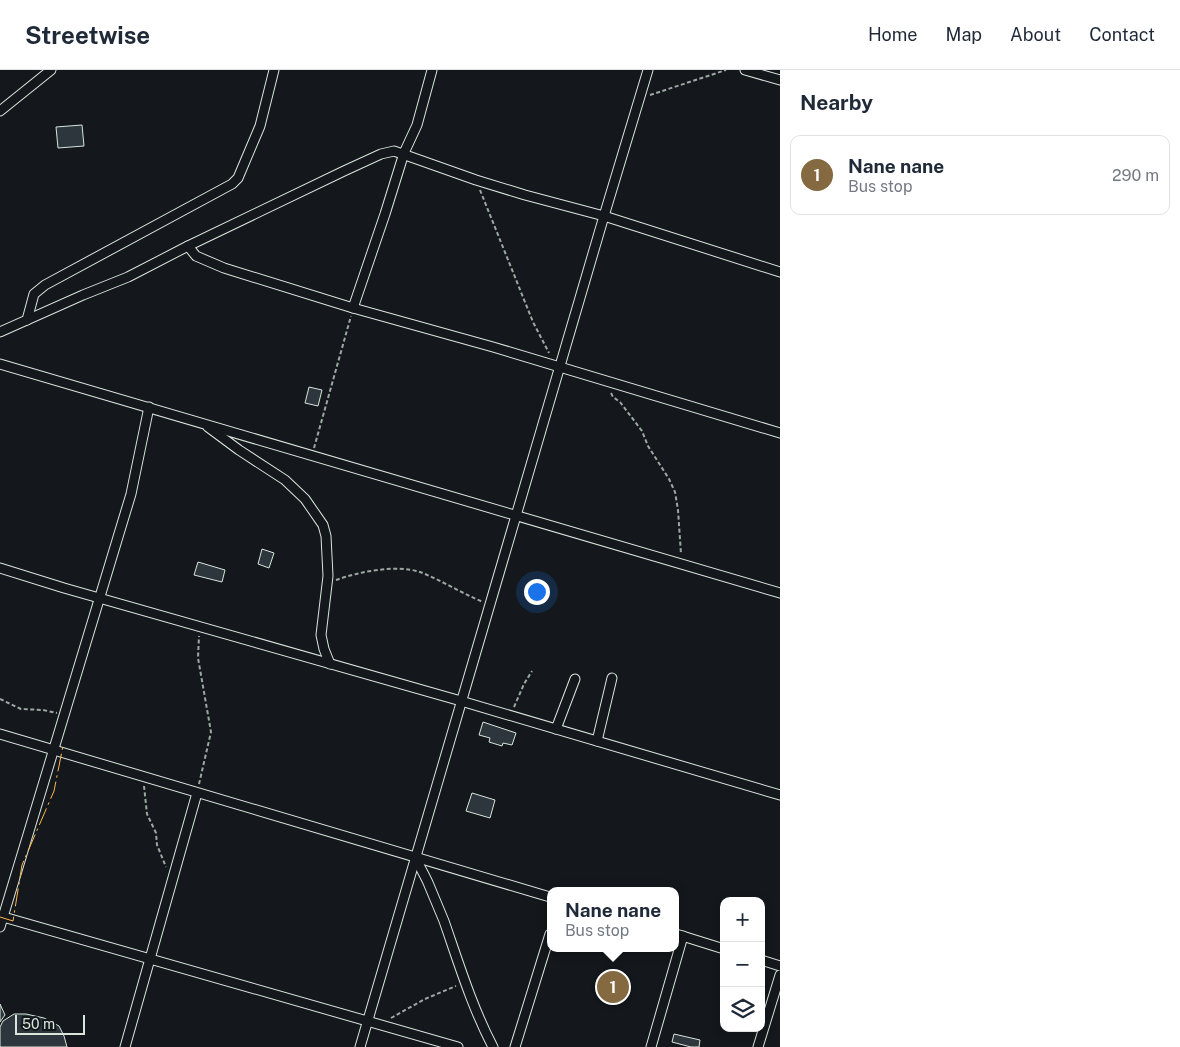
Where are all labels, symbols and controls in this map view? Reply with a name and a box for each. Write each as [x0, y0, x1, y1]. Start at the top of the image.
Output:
text: Streetwise [25, 21, 150, 49]
text: Home [868, 24, 918, 45]
text: Map [946, 24, 982, 45]
text: About [1010, 24, 1061, 45]
text: Contact [1089, 24, 1155, 45]
text: Nearby [800, 90, 873, 115]
text: Nane nane [848, 155, 944, 177]
text: 1 [814, 166, 820, 185]
text: 290 m [1112, 166, 1159, 185]
text: Bus stop [848, 177, 912, 196]
your location [524, 579, 550, 605]
popup [547, 887, 679, 952]
map controls [720, 897, 765, 1032]
button: + [720, 897, 765, 942]
text: Nane nane [565, 899, 661, 921]
text: Bus stop [565, 921, 629, 940]
button: − [720, 942, 765, 987]
pin: 1 [597, 968, 629, 1006]
button: layers [720, 987, 765, 1032]
scale bar [15, 1012, 85, 1035]
text: 50 m [22, 1016, 55, 1032]

